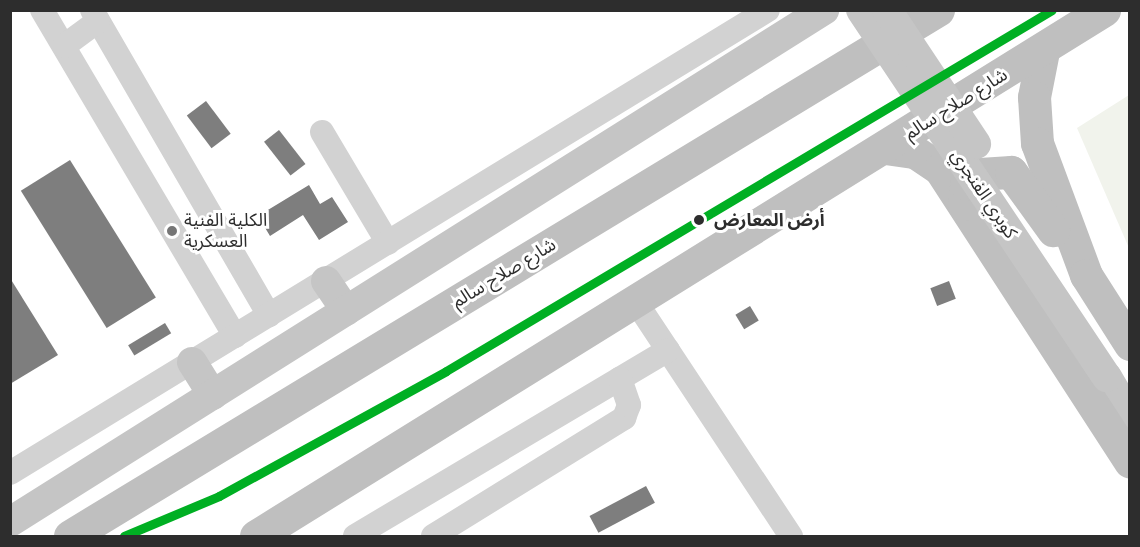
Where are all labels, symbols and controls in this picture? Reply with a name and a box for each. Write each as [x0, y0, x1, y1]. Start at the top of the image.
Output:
street label: شارع صلاح سالم [901, 64, 1011, 144]
street label: كوبري الفنجري [946, 145, 1022, 243]
place label: أرض المعارض [714, 209, 825, 231]
place label: الكلية الفنية العسكرية [184, 210, 267, 252]
marker: أرض المعارض [689, 210, 709, 230]
marker: الكلية الفنية العسكرية [165, 224, 179, 238]
street label: شارع صلاح سالم [448, 234, 560, 312]

